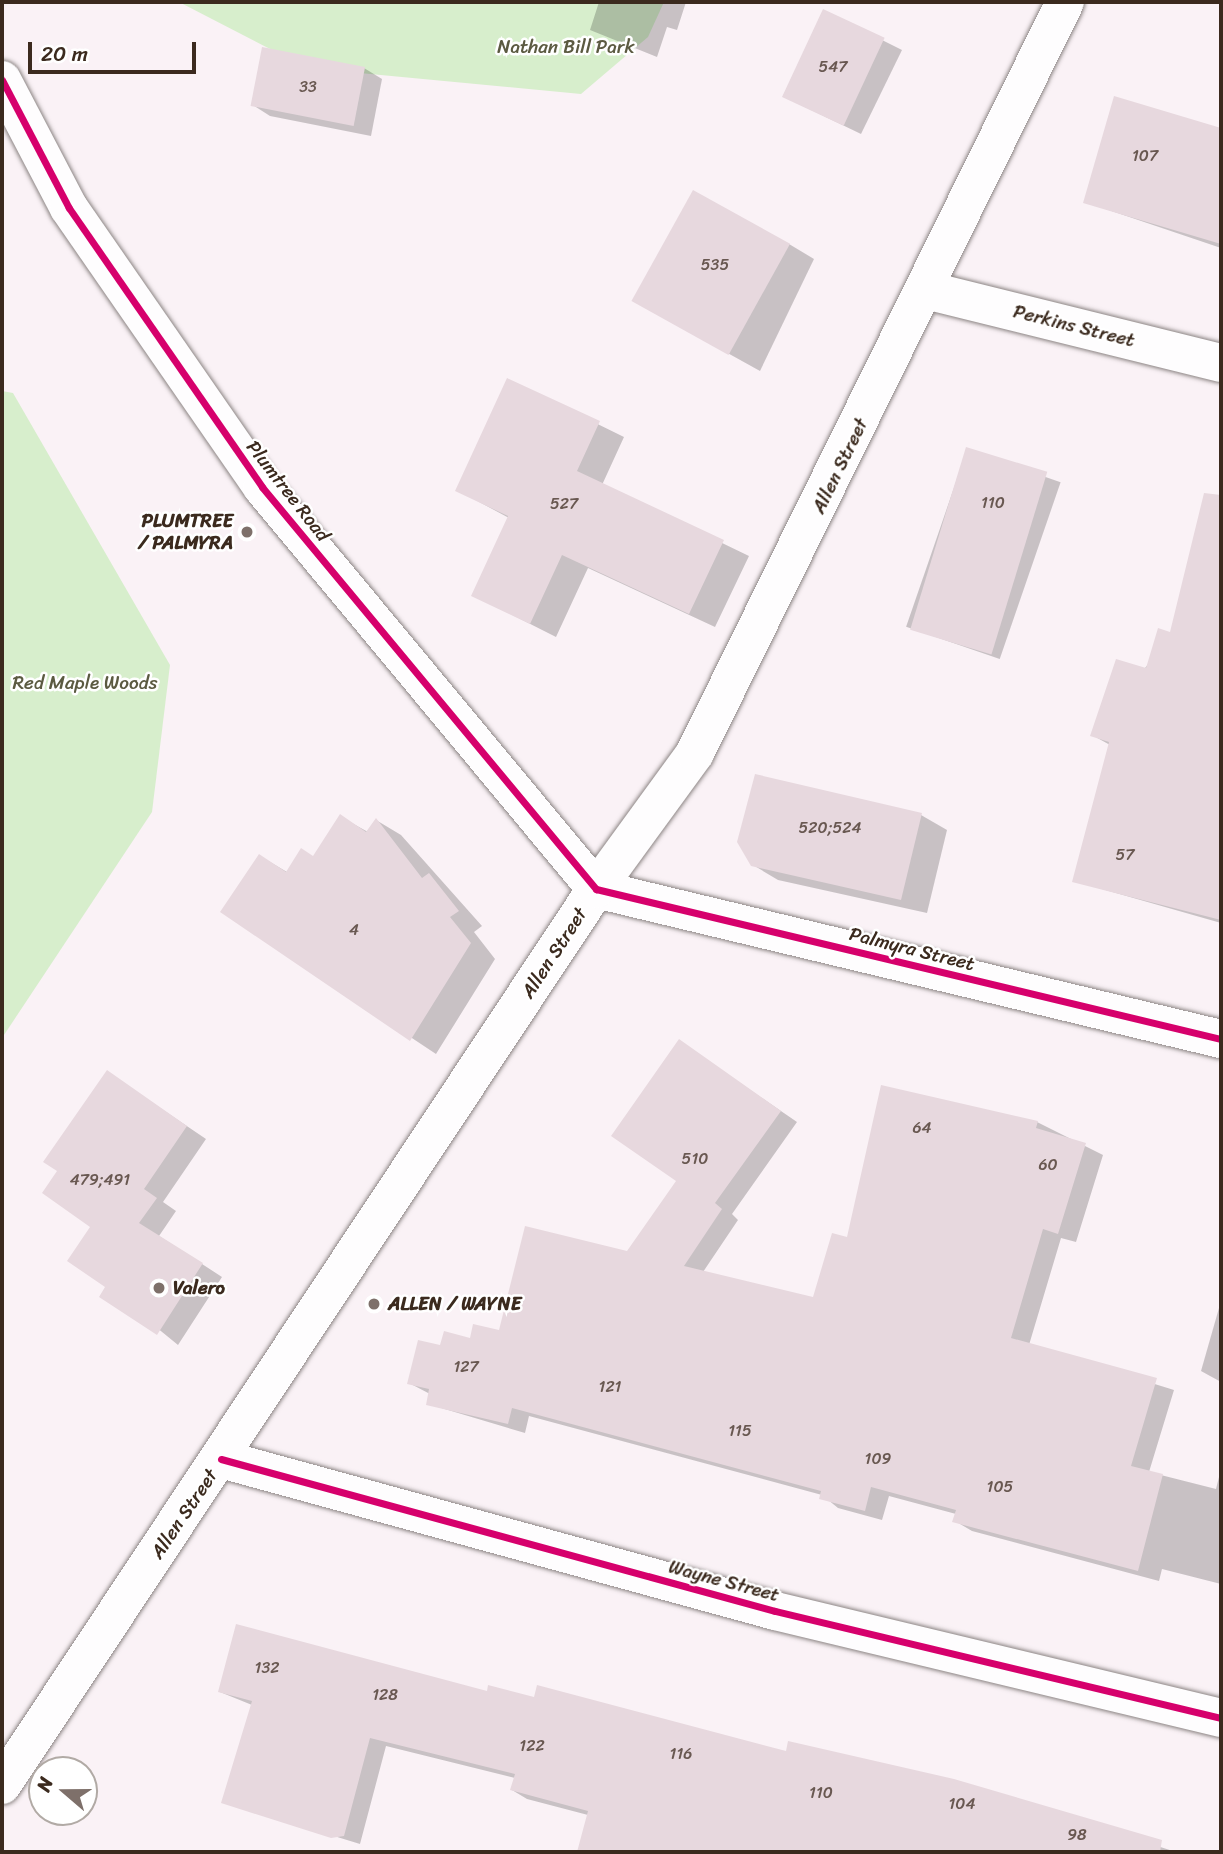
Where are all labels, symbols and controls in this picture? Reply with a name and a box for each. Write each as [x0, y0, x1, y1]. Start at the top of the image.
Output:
scale bar [32, 28, 200, 72]
text: 20 m [41, 35, 88, 73]
park label: Nathan Bill Park [497, 36, 635, 58]
house number: 547 [819, 57, 847, 77]
house number: 33 [299, 77, 317, 97]
house number: 107 [1132, 146, 1158, 166]
house number: 535 [701, 255, 729, 275]
street label: Perkins Street [1011, 300, 1137, 352]
street label: Allen Street [807, 414, 873, 518]
street label: Plumtree Road [242, 436, 334, 546]
house number: 110 [981, 493, 1005, 513]
house number: 527 [550, 494, 578, 514]
place label: PLUMTREE / PALMYRA [138, 510, 233, 554]
marker: PLUMTREE / PALMYRA [239, 524, 255, 540]
park label: Red Maple Woods [13, 672, 157, 694]
house number: 520;524 [799, 818, 861, 838]
house number: 57 [1116, 845, 1134, 865]
street label: Allen Street [516, 903, 592, 1003]
house number: 4 [349, 920, 359, 940]
street label: Palmyra Street [847, 922, 977, 976]
house number: 64 [912, 1118, 932, 1138]
house number: 510 [682, 1149, 708, 1169]
house number: 60 [1038, 1155, 1058, 1175]
house number: 479;491 [70, 1170, 130, 1190]
place label: Valero [173, 1277, 225, 1299]
marker: Valero [151, 1280, 167, 1296]
place label: ALLEN / WAYNE [388, 1293, 521, 1315]
marker: ALLEN / WAYNE [366, 1296, 382, 1312]
house number: 127 [453, 1357, 479, 1377]
house number: 121 [599, 1377, 621, 1397]
house number: 115 [728, 1421, 752, 1441]
house number: 109 [865, 1449, 891, 1469]
street label: Allen Street [146, 1465, 222, 1563]
house number: 105 [987, 1477, 1013, 1497]
street label: Wayne Street [666, 1555, 782, 1607]
house number: 132 [255, 1658, 279, 1678]
house number: 128 [372, 1685, 398, 1705]
house number: 122 [519, 1736, 545, 1756]
house number: 116 [670, 1744, 692, 1764]
north arrow [28, 1756, 98, 1826]
text: N [27, 1773, 62, 1796]
house number: 110 [809, 1783, 833, 1803]
house number: 104 [949, 1794, 975, 1814]
house number: 98 [1067, 1825, 1087, 1845]

